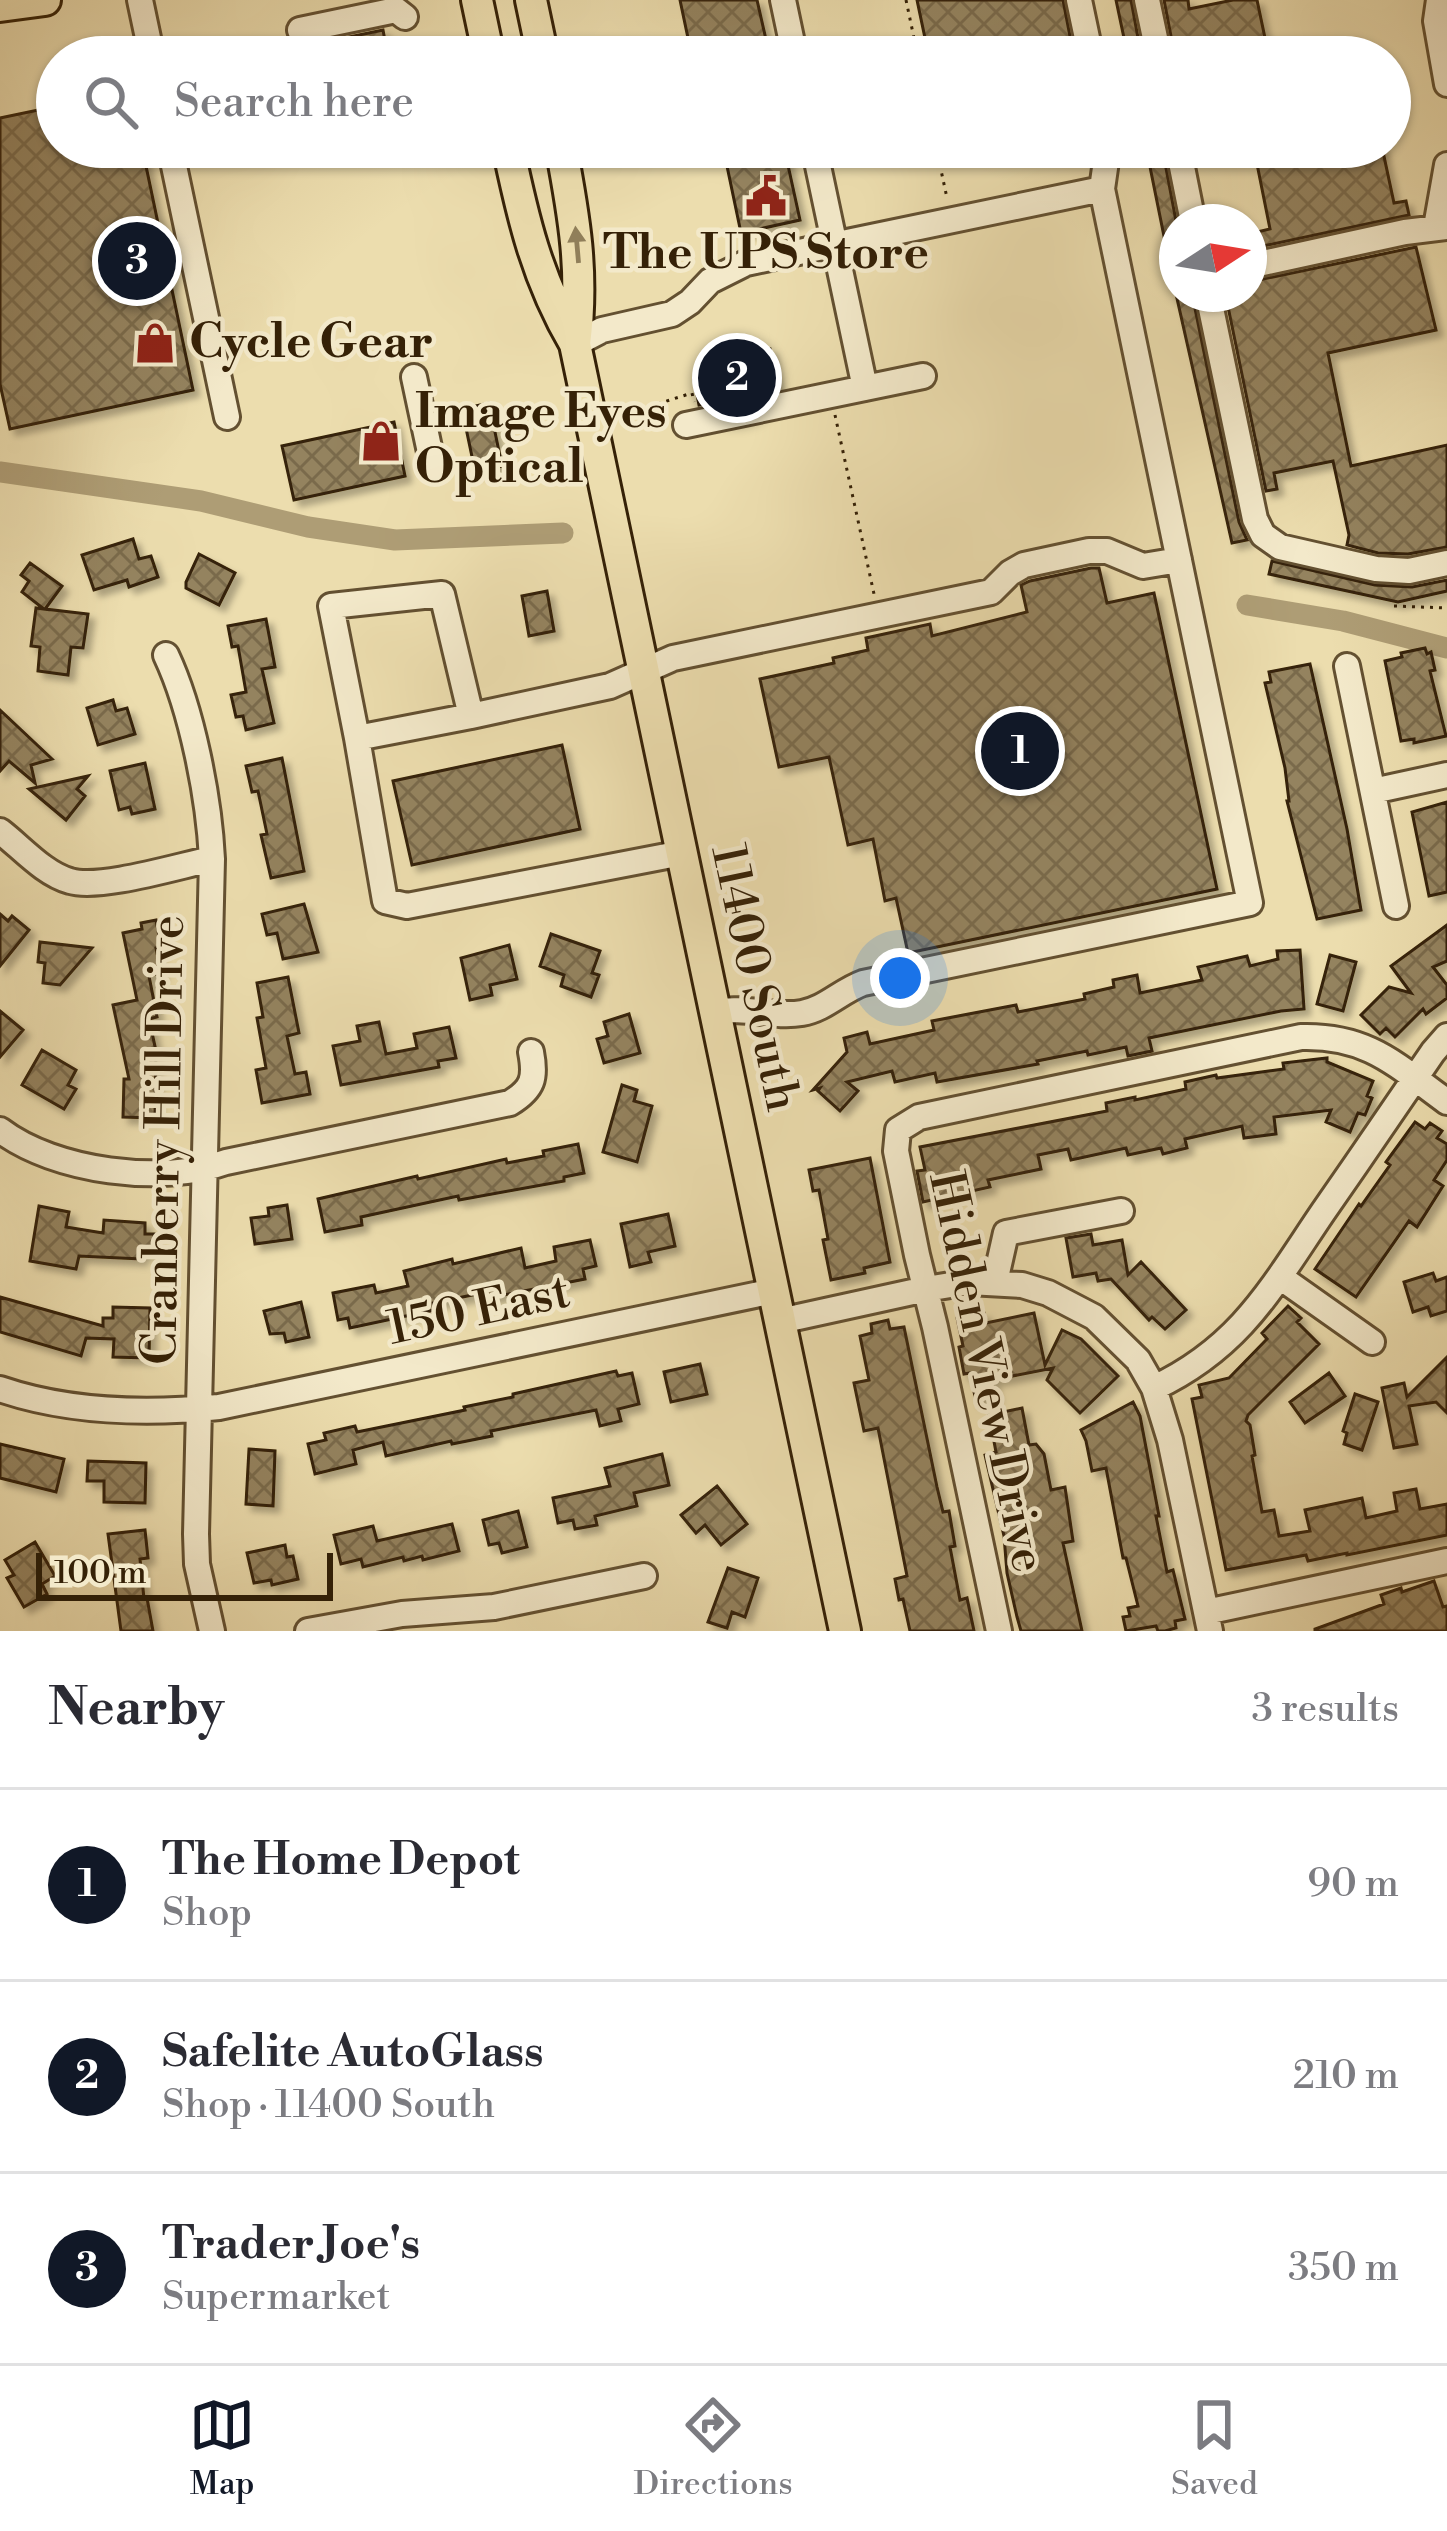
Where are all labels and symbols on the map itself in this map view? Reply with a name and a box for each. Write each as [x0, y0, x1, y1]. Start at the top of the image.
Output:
public building icon: The UPS Store [743, 173, 789, 219]
north arrow [1159, 204, 1267, 312]
pin: 3 [98, 216, 176, 306]
place label: The UPS Store [603, 224, 929, 284]
one-way arrow [567, 226, 586, 263]
place label: Cycle Gear [189, 313, 433, 373]
shop icon: Cycle Gear [132, 320, 178, 366]
pin: 2 [698, 333, 776, 423]
place label: Image Eyes Optical [415, 383, 667, 498]
shop icon: Image Eyes Optical [358, 418, 404, 464]
pin: 1 [981, 706, 1059, 796]
street label: 11400 South [696, 839, 812, 1117]
street label: Cranberry Hill Drive [131, 914, 199, 1366]
your location [870, 948, 930, 1008]
street label: Hidden View Drive [914, 1166, 1058, 1578]
street label: 150 East [382, 1262, 576, 1360]
scale bar [36, 1547, 333, 1600]

